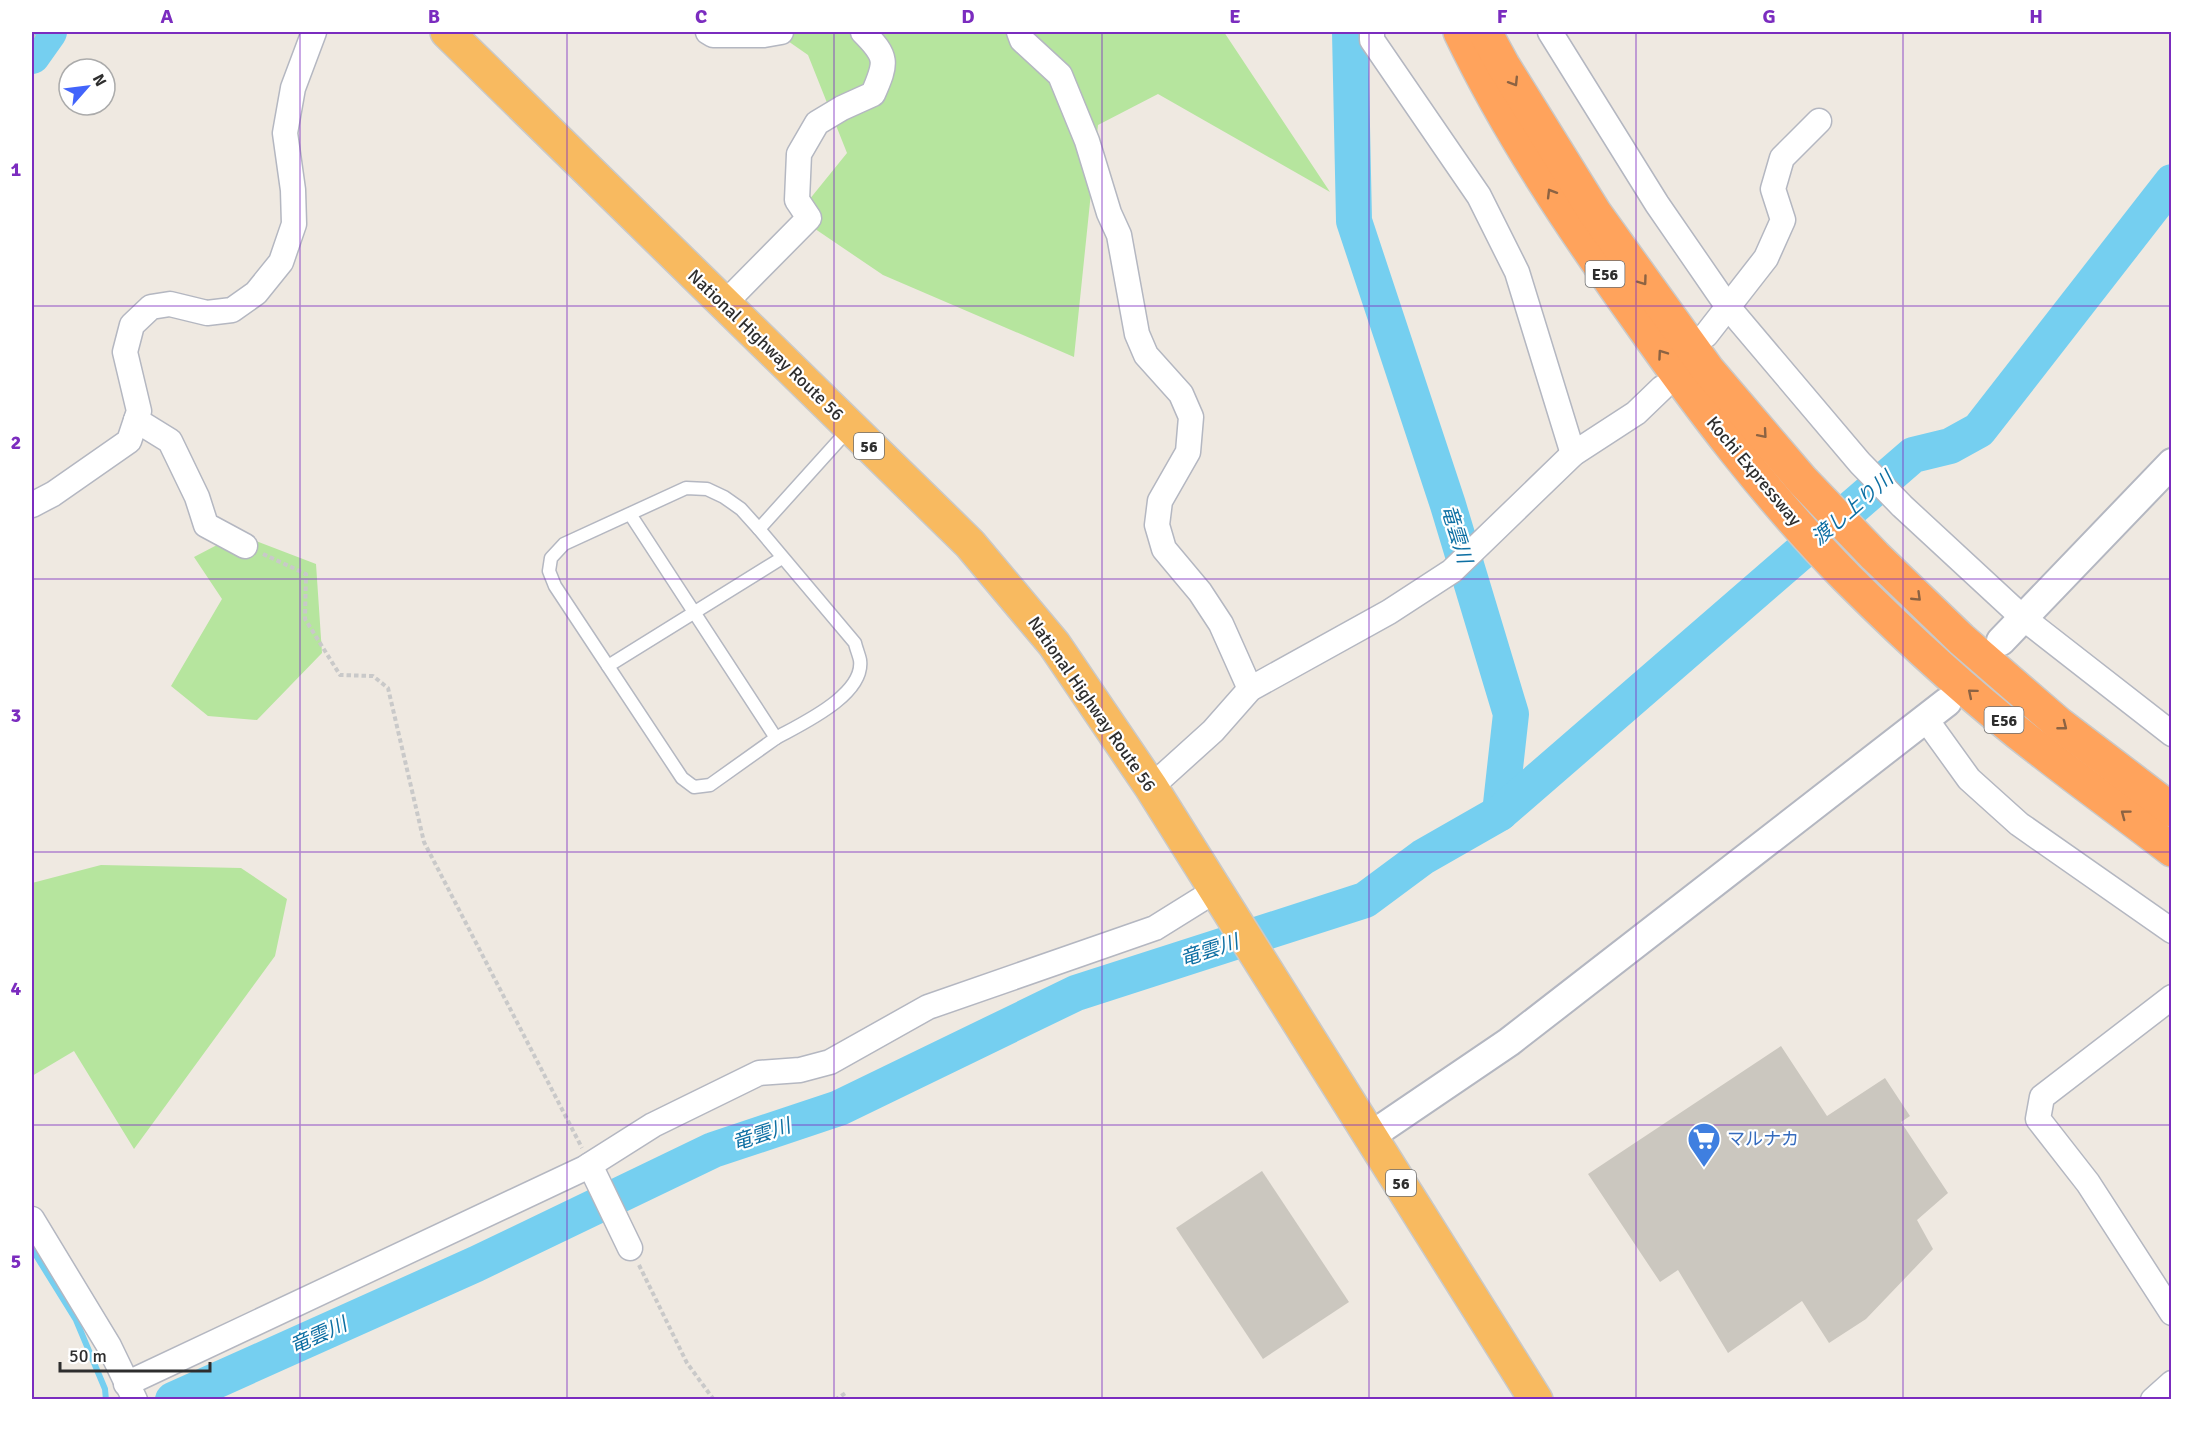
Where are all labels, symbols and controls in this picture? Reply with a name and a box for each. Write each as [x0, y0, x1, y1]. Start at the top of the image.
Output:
text: A [161, 4, 174, 29]
text: B [428, 4, 440, 29]
text: C [695, 4, 707, 29]
text: D [961, 4, 975, 29]
text: E [1229, 4, 1241, 29]
text: F [1497, 4, 1508, 29]
text: G [1762, 4, 1776, 29]
text: H [2029, 4, 2043, 29]
north arrow [57, 57, 117, 117]
text: N [88, 71, 111, 90]
one-way arrow [1506, 76, 1518, 86]
text: 1 [11, 157, 22, 182]
one-way arrow [1547, 189, 1559, 199]
road number: E56 [1586, 261, 1624, 287]
street label: National Highway Route 56 [683, 265, 849, 425]
one-way arrow [1636, 274, 1647, 285]
one-way arrow [1658, 349, 1669, 360]
street label: Kochi Expressway [1702, 412, 1807, 531]
one-way arrow [1756, 427, 1767, 438]
text: 2 [11, 430, 21, 455]
road number: 56 [854, 433, 884, 459]
water label: 渡し上り川 [1806, 465, 1900, 551]
water label: 竜雲川 [1436, 502, 1478, 568]
one-way arrow [1910, 590, 1921, 601]
street label: National Highway Route 56 [1023, 612, 1161, 796]
one-way arrow [1968, 689, 1979, 700]
text: 3 [11, 703, 21, 728]
road number: E56 [1984, 707, 2024, 733]
one-way arrow [2056, 719, 2067, 730]
one-way arrow [2120, 811, 2131, 822]
water label: 竜雲川 [1177, 929, 1243, 972]
text: 4 [11, 976, 22, 1001]
water label: 竜雲川 [729, 1113, 795, 1156]
supermarket icon: マルナカ [1686, 1121, 1722, 1168]
place label: マルナカ [1727, 1128, 1799, 1150]
road number: 56 [1386, 1170, 1416, 1196]
text: 5 [11, 1249, 21, 1274]
water label: 竜雲川 [286, 1311, 353, 1359]
scale bar [60, 1335, 210, 1373]
text: 50 m [69, 1345, 107, 1367]

